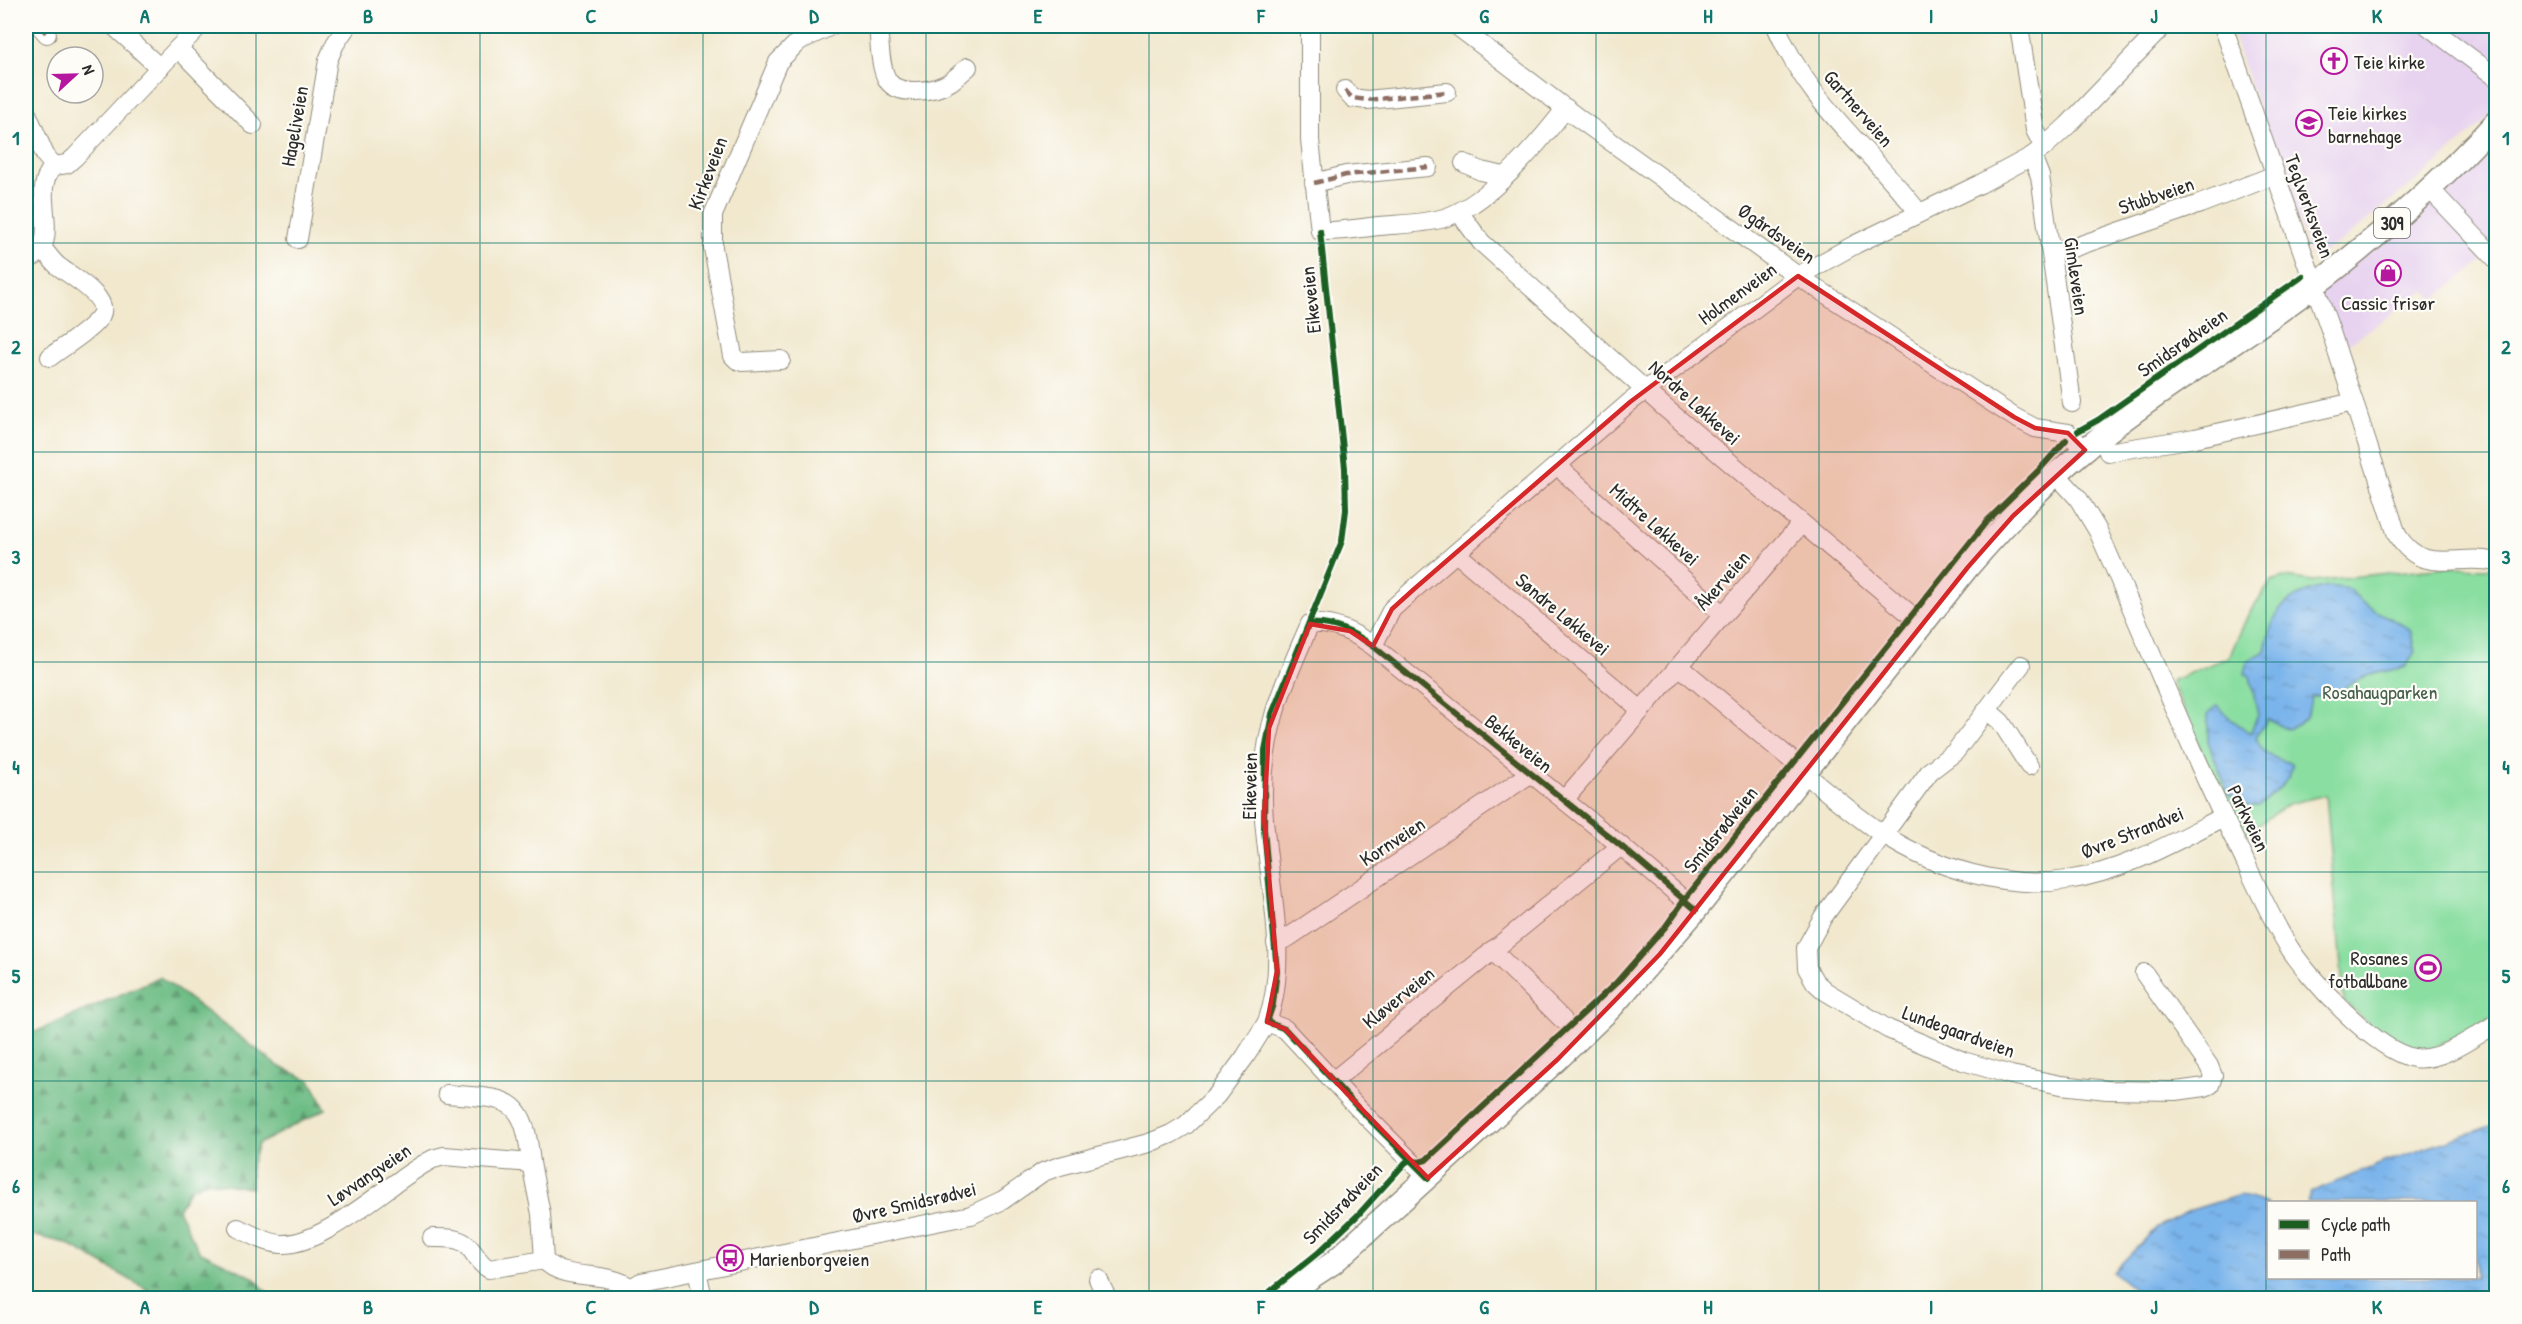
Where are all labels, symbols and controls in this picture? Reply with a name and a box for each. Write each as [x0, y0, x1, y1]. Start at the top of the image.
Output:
text: A [140, 2, 150, 29]
text: B [363, 2, 373, 29]
text: C [586, 2, 597, 29]
text: D [809, 2, 819, 29]
text: E [1034, 2, 1043, 29]
text: F [1256, 2, 1266, 29]
text: G [1479, 2, 1489, 29]
text: H [1703, 2, 1713, 29]
text: I [1929, 2, 1933, 29]
text: J [2150, 2, 2158, 29]
text: K [2372, 2, 2383, 29]
north arrow [45, 45, 105, 105]
church icon: Teie kirke [2319, 46, 2349, 76]
place label: Teie kirke [2354, 48, 2425, 75]
text: N [77, 61, 101, 78]
street label: Gartnerveien [1818, 64, 1900, 152]
street label: Hageliveien [274, 84, 314, 168]
place label: Teie kirkes barnehage [2328, 99, 2407, 149]
school or university icon: Teie kirkes barnehage [2294, 108, 2324, 138]
text: 1 [12, 124, 20, 151]
text: 1 [2502, 124, 2510, 151]
street label: Kirkeveien [681, 133, 733, 213]
street label: Teglverksveien [2279, 150, 2341, 262]
street label: Stubbveien [2115, 170, 2197, 220]
street label: Øgårdsveien [1733, 196, 1821, 270]
road number: 309 [2374, 208, 2410, 238]
street label: Gimleveien [2058, 235, 2096, 317]
street label: Holmenveien [1692, 255, 1782, 331]
shop icon: Cassic frisør [2373, 258, 2403, 288]
street label: Eikeveien [1293, 265, 1327, 335]
place label: Cassic frisør [2341, 289, 2435, 316]
street label: Smidsrødveien [2132, 301, 2232, 383]
text: 2 [11, 333, 21, 360]
text: 2 [2501, 333, 2511, 360]
street label: Nordre Løkkevei [1643, 353, 1747, 451]
street label: Midtre Løkkevei [1604, 476, 1706, 572]
text: 3 [12, 543, 21, 570]
text: 3 [2502, 543, 2511, 570]
street label: Åkerveien [1688, 544, 1756, 616]
street label: Søndre Løkkevei [1510, 567, 1616, 661]
park label: Rosahaugparken [2322, 678, 2438, 705]
street label: Bekkeveien [1479, 707, 1559, 779]
street label: Eikeveien [1235, 752, 1263, 820]
text: 4 [12, 753, 20, 780]
text: 4 [2502, 753, 2510, 780]
street label: Smidsrødveien [1677, 780, 1763, 878]
street label: Parkveien [2221, 780, 2277, 856]
street label: Øvre Strandvei [2077, 799, 2187, 865]
street label: Kornveien [1354, 810, 1430, 872]
place label: Rosanes fotballbane [2328, 944, 2408, 994]
sports icon: Rosanes fotballbane [2413, 953, 2443, 983]
street label: Kløverveien [1356, 960, 1440, 1034]
text: 5 [12, 962, 21, 989]
text: 5 [2502, 962, 2511, 989]
street label: Lundegaardveien [1899, 998, 2019, 1064]
street label: Løvvangveien [322, 1136, 416, 1212]
street label: Smidsrødveien [1296, 1156, 1388, 1250]
text: 6 [12, 1172, 20, 1199]
text: 6 [2502, 1172, 2510, 1199]
street label: Øvre Smidsrødvei [849, 1175, 979, 1229]
legend [2267, 1201, 2477, 1279]
text: Cycle path [2321, 1212, 2391, 1237]
text: Path [2321, 1242, 2351, 1267]
bus stop icon: Marienborgveien [715, 1243, 745, 1273]
place label: Marienborgveien [750, 1245, 869, 1272]
text: A [140, 1293, 150, 1320]
text: B [363, 1293, 373, 1320]
text: C [586, 1293, 597, 1320]
text: D [809, 1293, 819, 1320]
text: E [1034, 1293, 1043, 1320]
text: F [1256, 1293, 1266, 1320]
text: G [1479, 1293, 1489, 1320]
text: H [1703, 1293, 1713, 1320]
text: I [1929, 1293, 1933, 1320]
text: J [2150, 1293, 2158, 1320]
text: K [2372, 1293, 2383, 1320]

